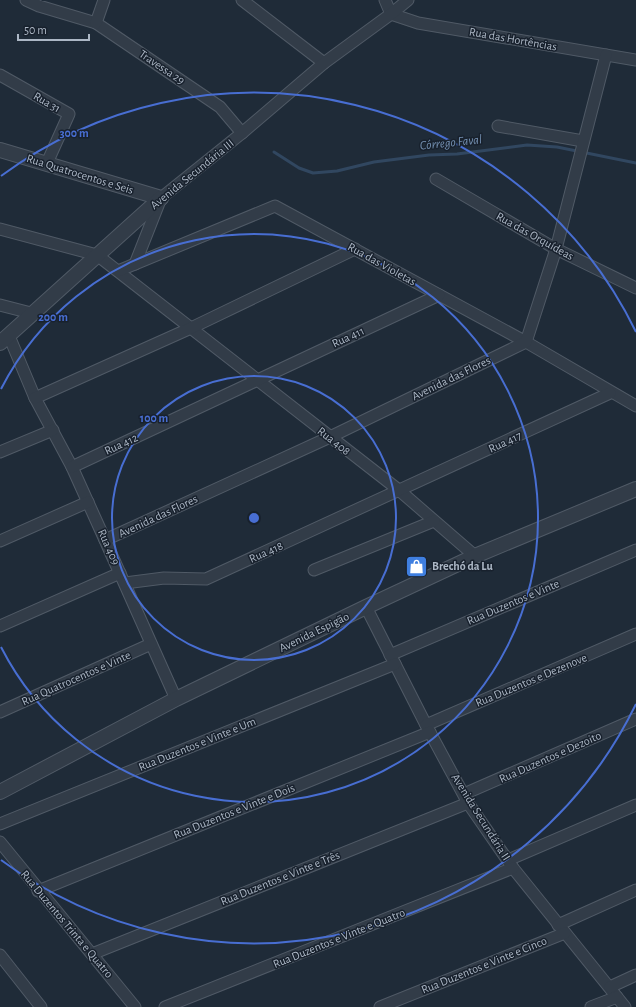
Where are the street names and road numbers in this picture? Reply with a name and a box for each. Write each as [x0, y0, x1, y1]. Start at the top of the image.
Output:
street label: Rua das Hortências [468, 25, 558, 53]
street label: Travessa 29 [137, 47, 187, 87]
street label: Rua 31 [31, 90, 63, 114]
street label: Avenida Secundária III [148, 137, 236, 211]
street label: Rua Quatrocentos e Seis [25, 152, 135, 197]
street label: Rua das Orquídeas [494, 210, 576, 262]
street label: Rua das Violetas [346, 240, 418, 288]
street label: Rua 411 [330, 324, 366, 350]
street label: Avenida das Flores [410, 354, 492, 402]
street label: Rua 408 [315, 425, 353, 458]
street label: Rua 417 [487, 429, 523, 455]
street label: Rua 412 [102, 431, 140, 457]
street label: Avenida das Flores [117, 492, 199, 540]
street label: Rua 409 [96, 527, 122, 567]
street label: Rua 418 [247, 539, 285, 565]
street label: Rua Duzentos e Vinte [465, 577, 561, 627]
street label: Avenida Espigão [277, 610, 351, 654]
street label: Rua Quatrocentos e Vinte [20, 649, 133, 708]
street label: Rua Duzentos e Dezenove [473, 651, 589, 709]
street label: Rua Duzentos e Vinte e Um [137, 715, 257, 773]
street label: Rua Duzentos e Dezoito [497, 729, 603, 785]
street label: Avenida Secundária II [449, 771, 513, 863]
street label: Rua Duzentos e Vinte e Dois [172, 781, 296, 841]
street label: Rua Duzentos e Vinte e Três [219, 849, 341, 907]
street label: Rua Duzentos Trinta e Quatro [18, 868, 115, 981]
street label: Rua Duzentos e Vinte e Quatro [271, 906, 407, 971]
street label: Rua Duzentos e Vinte e Cinco [419, 934, 549, 996]

